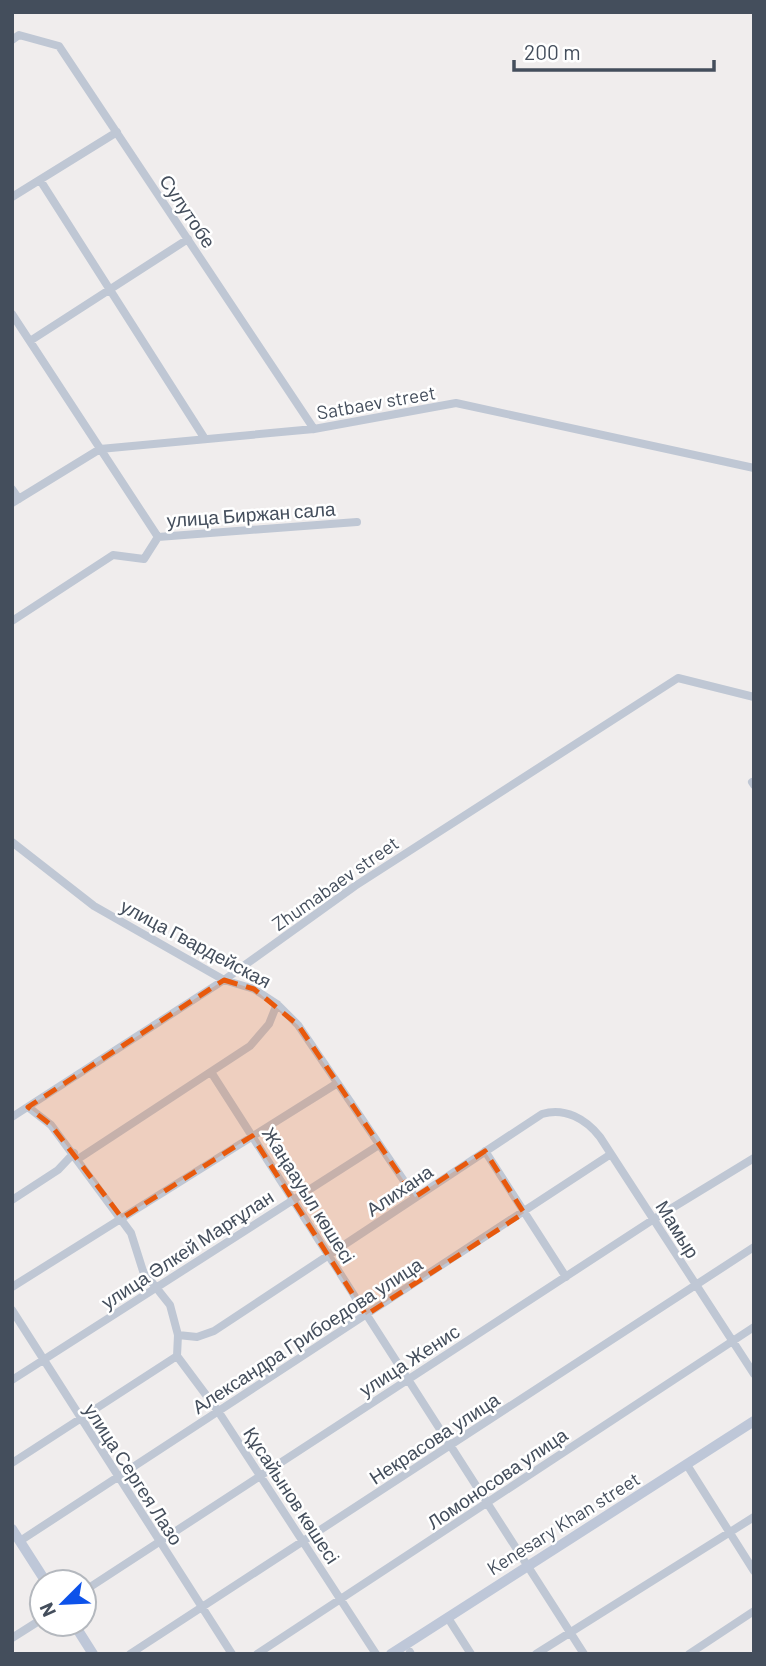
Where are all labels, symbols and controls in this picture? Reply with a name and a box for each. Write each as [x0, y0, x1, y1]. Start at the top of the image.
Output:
scale bar [514, 28, 714, 72]
text: 200 m [524, 39, 581, 64]
street label: Сулутобе [155, 170, 221, 252]
street label: Satbaev street [315, 380, 437, 424]
street label: улица Биржан сала [166, 497, 337, 531]
street label: Zhumabaev street [267, 831, 403, 935]
street label: улица Гвардейская [117, 894, 275, 992]
street label: Жаңаауыл көшесі [258, 1123, 360, 1267]
street label: Алихана [361, 1159, 437, 1221]
street label: улица Әлкей Марғұлан [97, 1185, 277, 1313]
street label: Мамыр [651, 1196, 705, 1262]
street label: Александра Грибоедова улица [188, 1252, 427, 1418]
street label: улица Женис [355, 1319, 463, 1401]
street label: Некрасова улица [365, 1387, 504, 1489]
street label: улица Сергея Лазо [80, 1399, 188, 1549]
street label: Құсайынов көшесі [239, 1422, 345, 1568]
street label: Ломоносова улица [422, 1422, 572, 1534]
street label: Kenesary Khan street [482, 1467, 644, 1579]
north arrow [28, 1568, 98, 1638]
text: N [34, 1600, 60, 1621]

